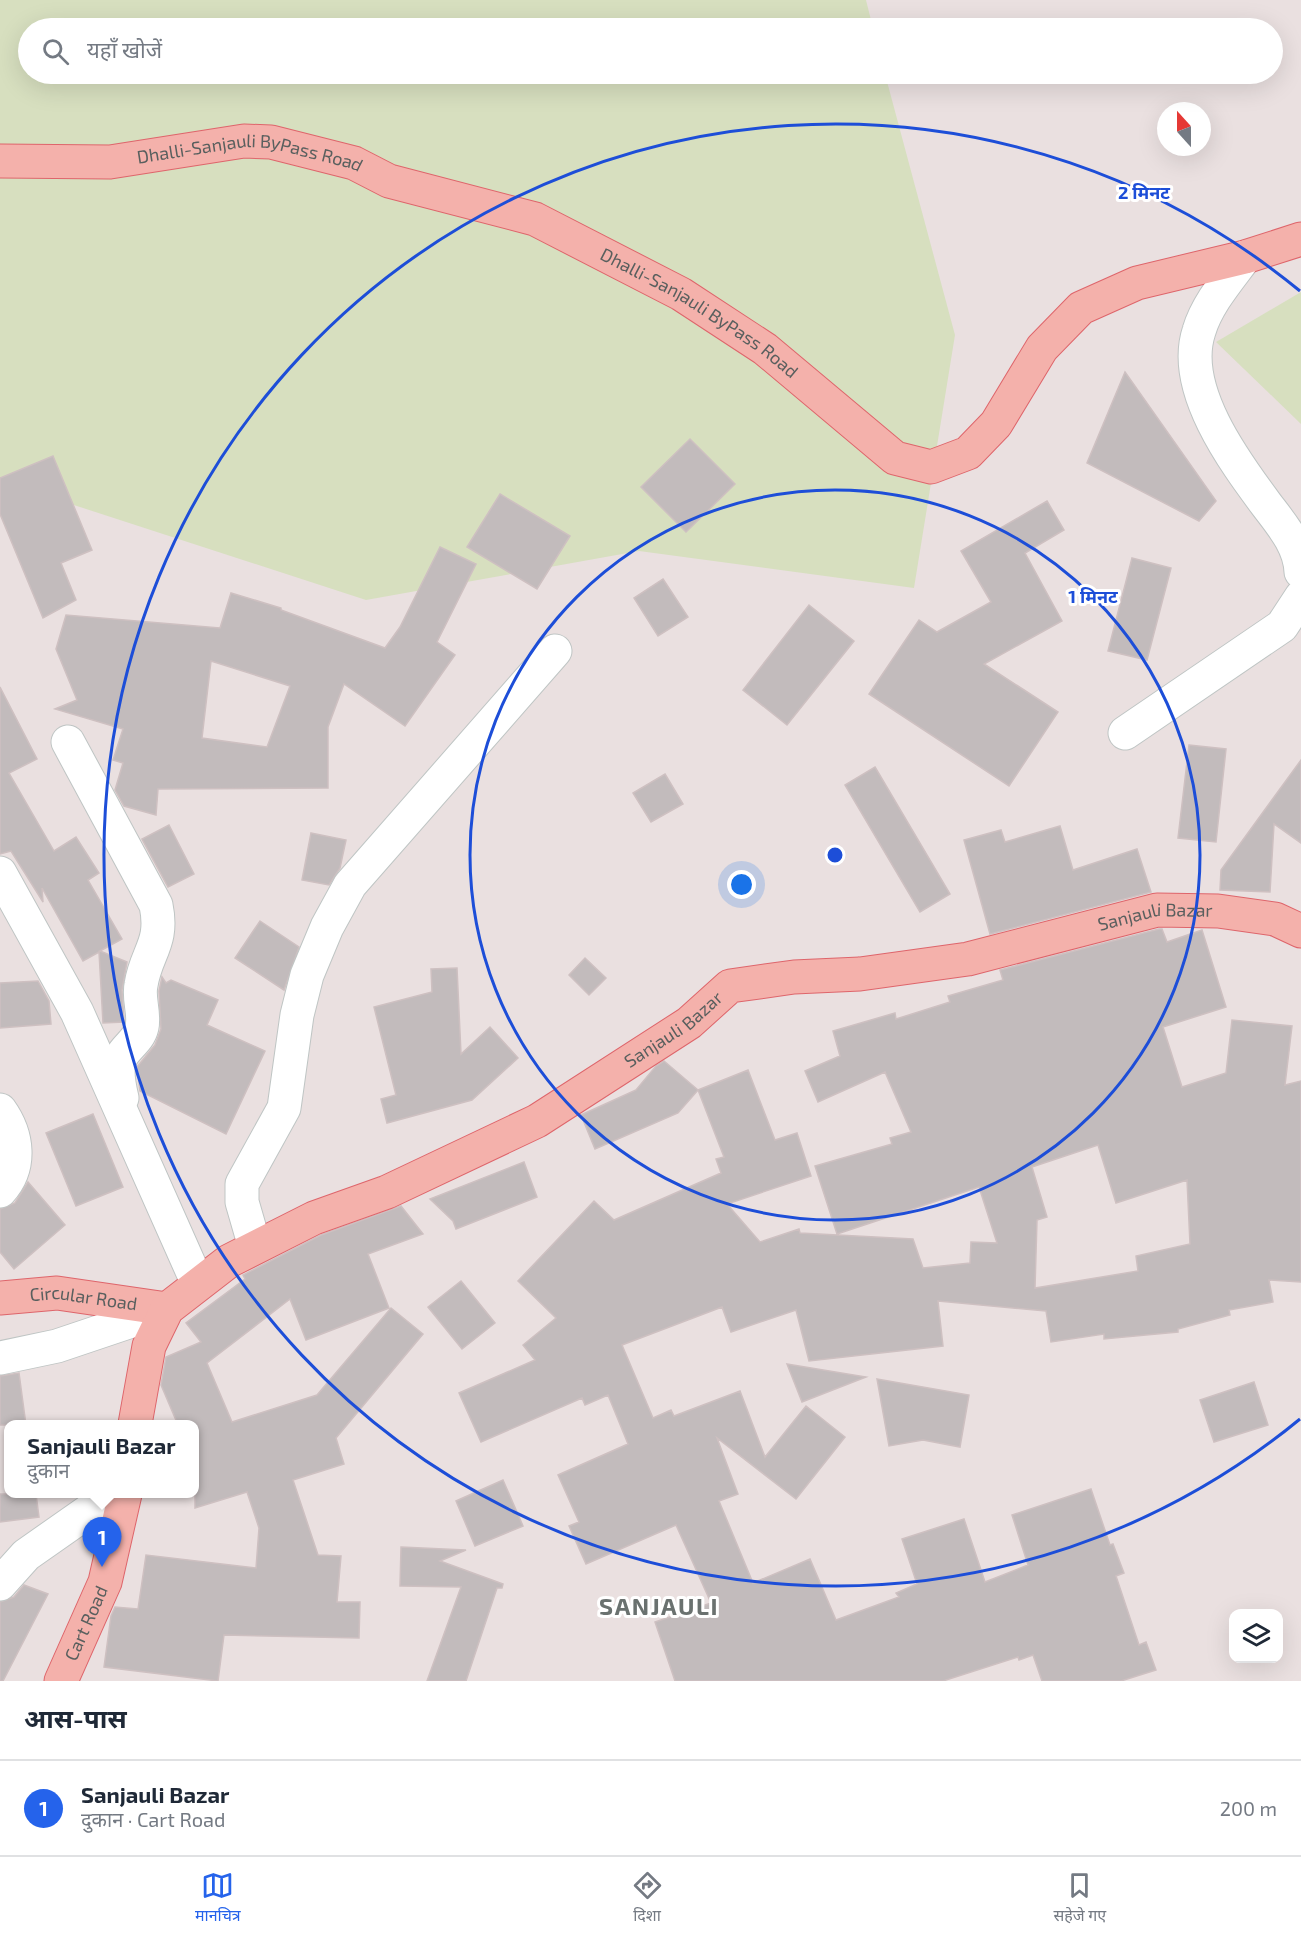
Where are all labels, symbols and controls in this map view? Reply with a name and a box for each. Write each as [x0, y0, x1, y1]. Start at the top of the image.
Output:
search box [18, 18, 1283, 84]
icon: search [39, 35, 72, 68]
text: यहाँ खोजें [87, 36, 162, 62]
north arrow [1157, 102, 1211, 156]
street label: Dhalli-Sanjauli ByPass Road [135, 129, 367, 176]
text: 2 मिनट [1118, 181, 1170, 203]
street label: Dhalli-Sanjauli ByPass Road [597, 243, 803, 382]
text: 1 मिनट [1068, 585, 1118, 607]
centre of rings [825, 845, 845, 865]
your location [727, 870, 756, 899]
street label: Sanjauli Bazar [1095, 898, 1213, 935]
street label: Sanjauli Bazar [620, 986, 727, 1072]
street label: Circular Road [29, 1281, 139, 1315]
popup [4, 1420, 199, 1498]
text: Sanjauli Bazar [27, 1432, 176, 1458]
text: दुकान [27, 1458, 70, 1482]
pin: 1 [82, 1518, 122, 1567]
street label: Cart Road [59, 1582, 112, 1664]
district label: SANJAULI [599, 1591, 719, 1620]
map controls [1229, 1609, 1283, 1663]
button: layers [1229, 1609, 1283, 1663]
text: आस-पास [24, 1702, 127, 1733]
text: Sanjauli Bazar [81, 1781, 230, 1807]
text: 1 [39, 1796, 48, 1820]
text: 200 m [1220, 1796, 1277, 1820]
text: दुकान · Cart Road [81, 1807, 225, 1831]
tab: मानचित्र [195, 1869, 241, 1928]
tab: दिशा [631, 1869, 664, 1928]
tab: सहेजे गए [1053, 1869, 1106, 1928]

